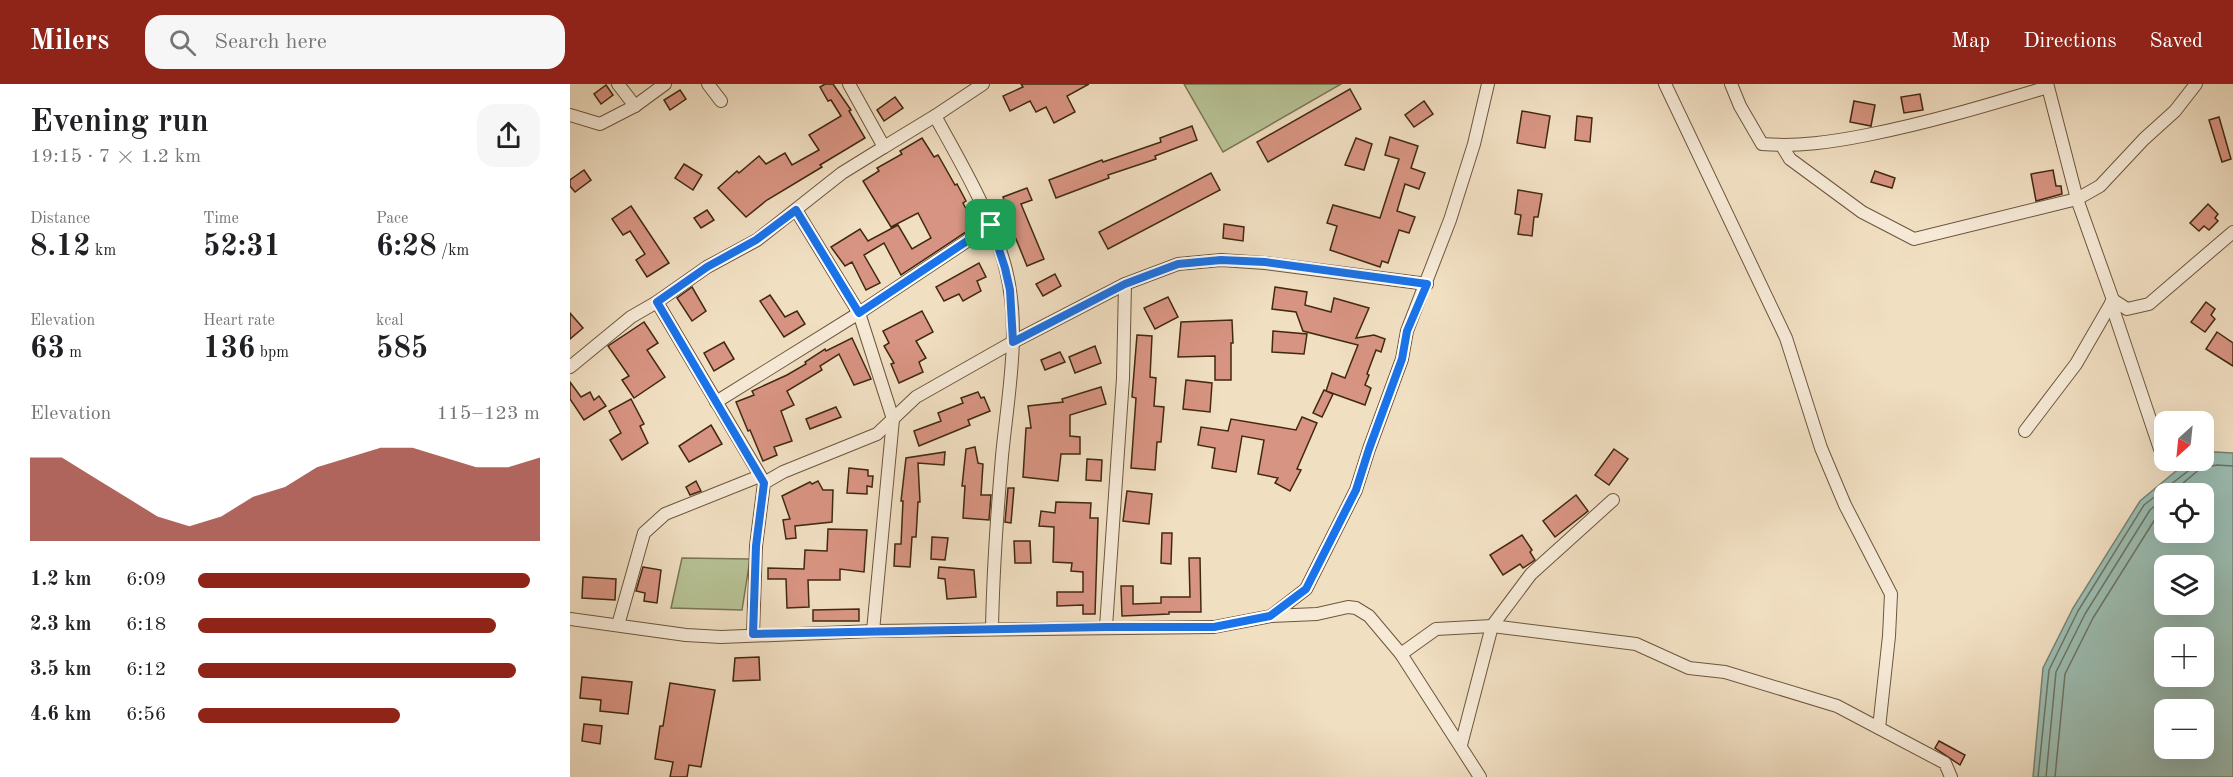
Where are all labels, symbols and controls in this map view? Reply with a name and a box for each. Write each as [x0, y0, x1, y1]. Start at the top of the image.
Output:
search box [145, 15, 565, 69]
icon: search [166, 26, 199, 59]
text: Milers [30, 28, 109, 56]
text: Search here [214, 31, 327, 53]
text: Map [1951, 31, 1990, 52]
text: Directions [2023, 31, 2117, 52]
text: Saved [2150, 31, 2203, 52]
button: share [477, 104, 540, 167]
text: Evening run [30, 106, 209, 139]
text: 19:15 · 7 × 1.2 km [30, 147, 201, 167]
pin [965, 199, 1016, 250]
icon: arrive [974, 208, 1007, 241]
text: Distance [30, 211, 90, 227]
text: Time [203, 211, 239, 227]
text: Pace [376, 211, 408, 227]
text: 8.12 [30, 232, 91, 262]
text: 52:31 [203, 232, 281, 262]
text: 6:28 [376, 232, 437, 262]
text: km [91, 243, 116, 259]
text: /km [437, 243, 469, 259]
text: Elevation [30, 313, 95, 329]
text: Heart rate [203, 313, 275, 329]
text: kcal [376, 313, 404, 329]
text: 63 [30, 334, 65, 364]
text: 136 [203, 334, 255, 364]
text: 585 [376, 334, 428, 364]
text: m [65, 345, 82, 361]
text: bpm [255, 345, 289, 361]
text: Elevation [30, 404, 111, 424]
text: 115–123 m [437, 404, 540, 424]
north arrow [2154, 411, 2214, 471]
map controls [2154, 411, 2214, 759]
button: locate [2154, 483, 2214, 543]
button: layers [2154, 555, 2214, 615]
text: 1.2 km [30, 570, 92, 590]
text: 6:09 [126, 570, 166, 590]
text: 2.3 km [30, 615, 92, 635]
text: 6:18 [126, 615, 166, 635]
button: + [2154, 627, 2214, 687]
text: 3.5 km [30, 660, 92, 680]
text: 6:12 [126, 660, 166, 680]
button: − [2154, 699, 2214, 759]
text: 4.6 km [30, 705, 92, 725]
text: 6:56 [126, 705, 166, 725]

